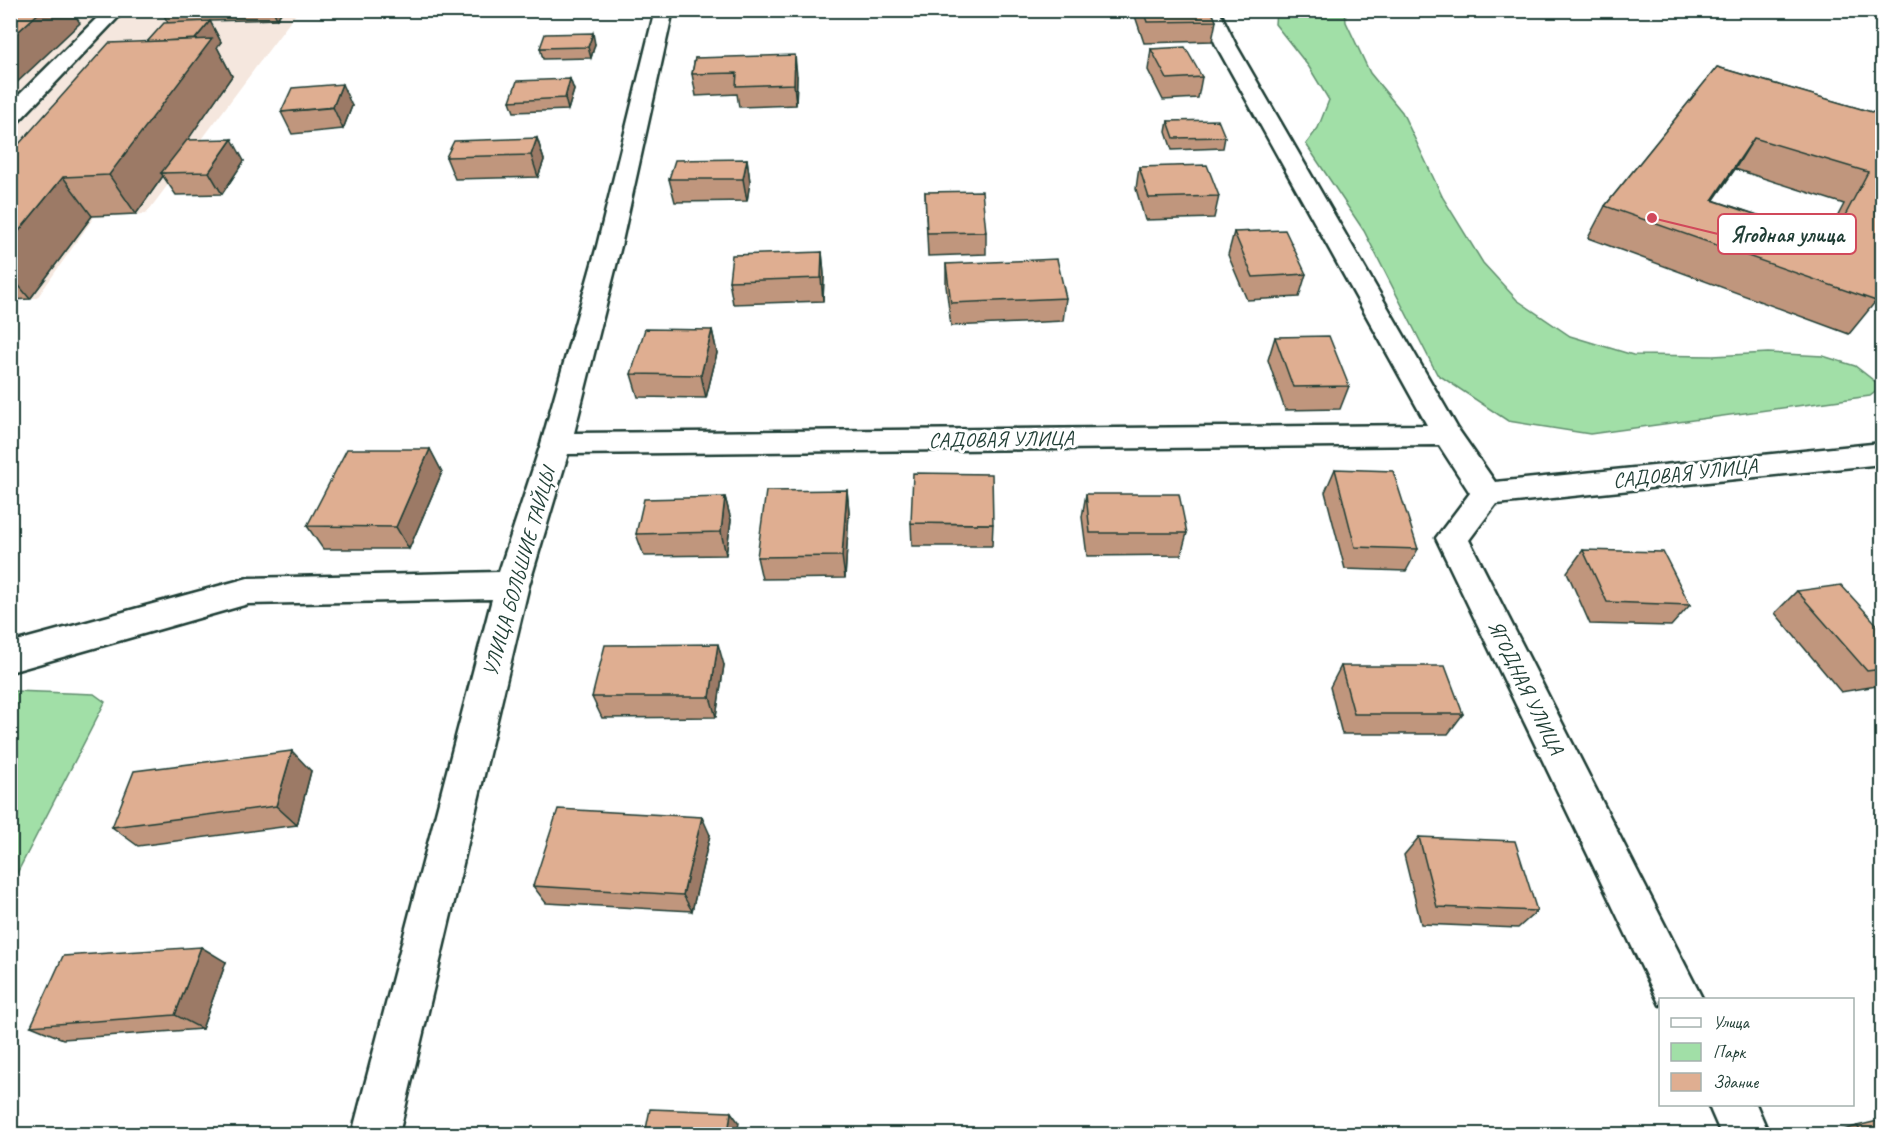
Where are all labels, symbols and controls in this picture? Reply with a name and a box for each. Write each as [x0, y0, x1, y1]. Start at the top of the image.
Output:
callout: Ягодная улица [1718, 214, 1856, 254]
text: Ягодная улица [1730, 221, 1846, 249]
street label: САДОВАЯ УЛИЦА [928, 425, 1075, 453]
street label: САДОВАЯ УЛИЦА [1612, 452, 1760, 493]
street label: УЛИЦА БОЛЬШИЕ ТАЙЦЫ [477, 461, 562, 679]
street label: ЯГОДНАЯ УЛИЦА [1482, 616, 1570, 760]
legend [1659, 998, 1854, 1106]
text: Улица [1713, 1011, 1750, 1033]
text: Парк [1713, 1041, 1747, 1063]
text: Здание [1713, 1071, 1759, 1093]

